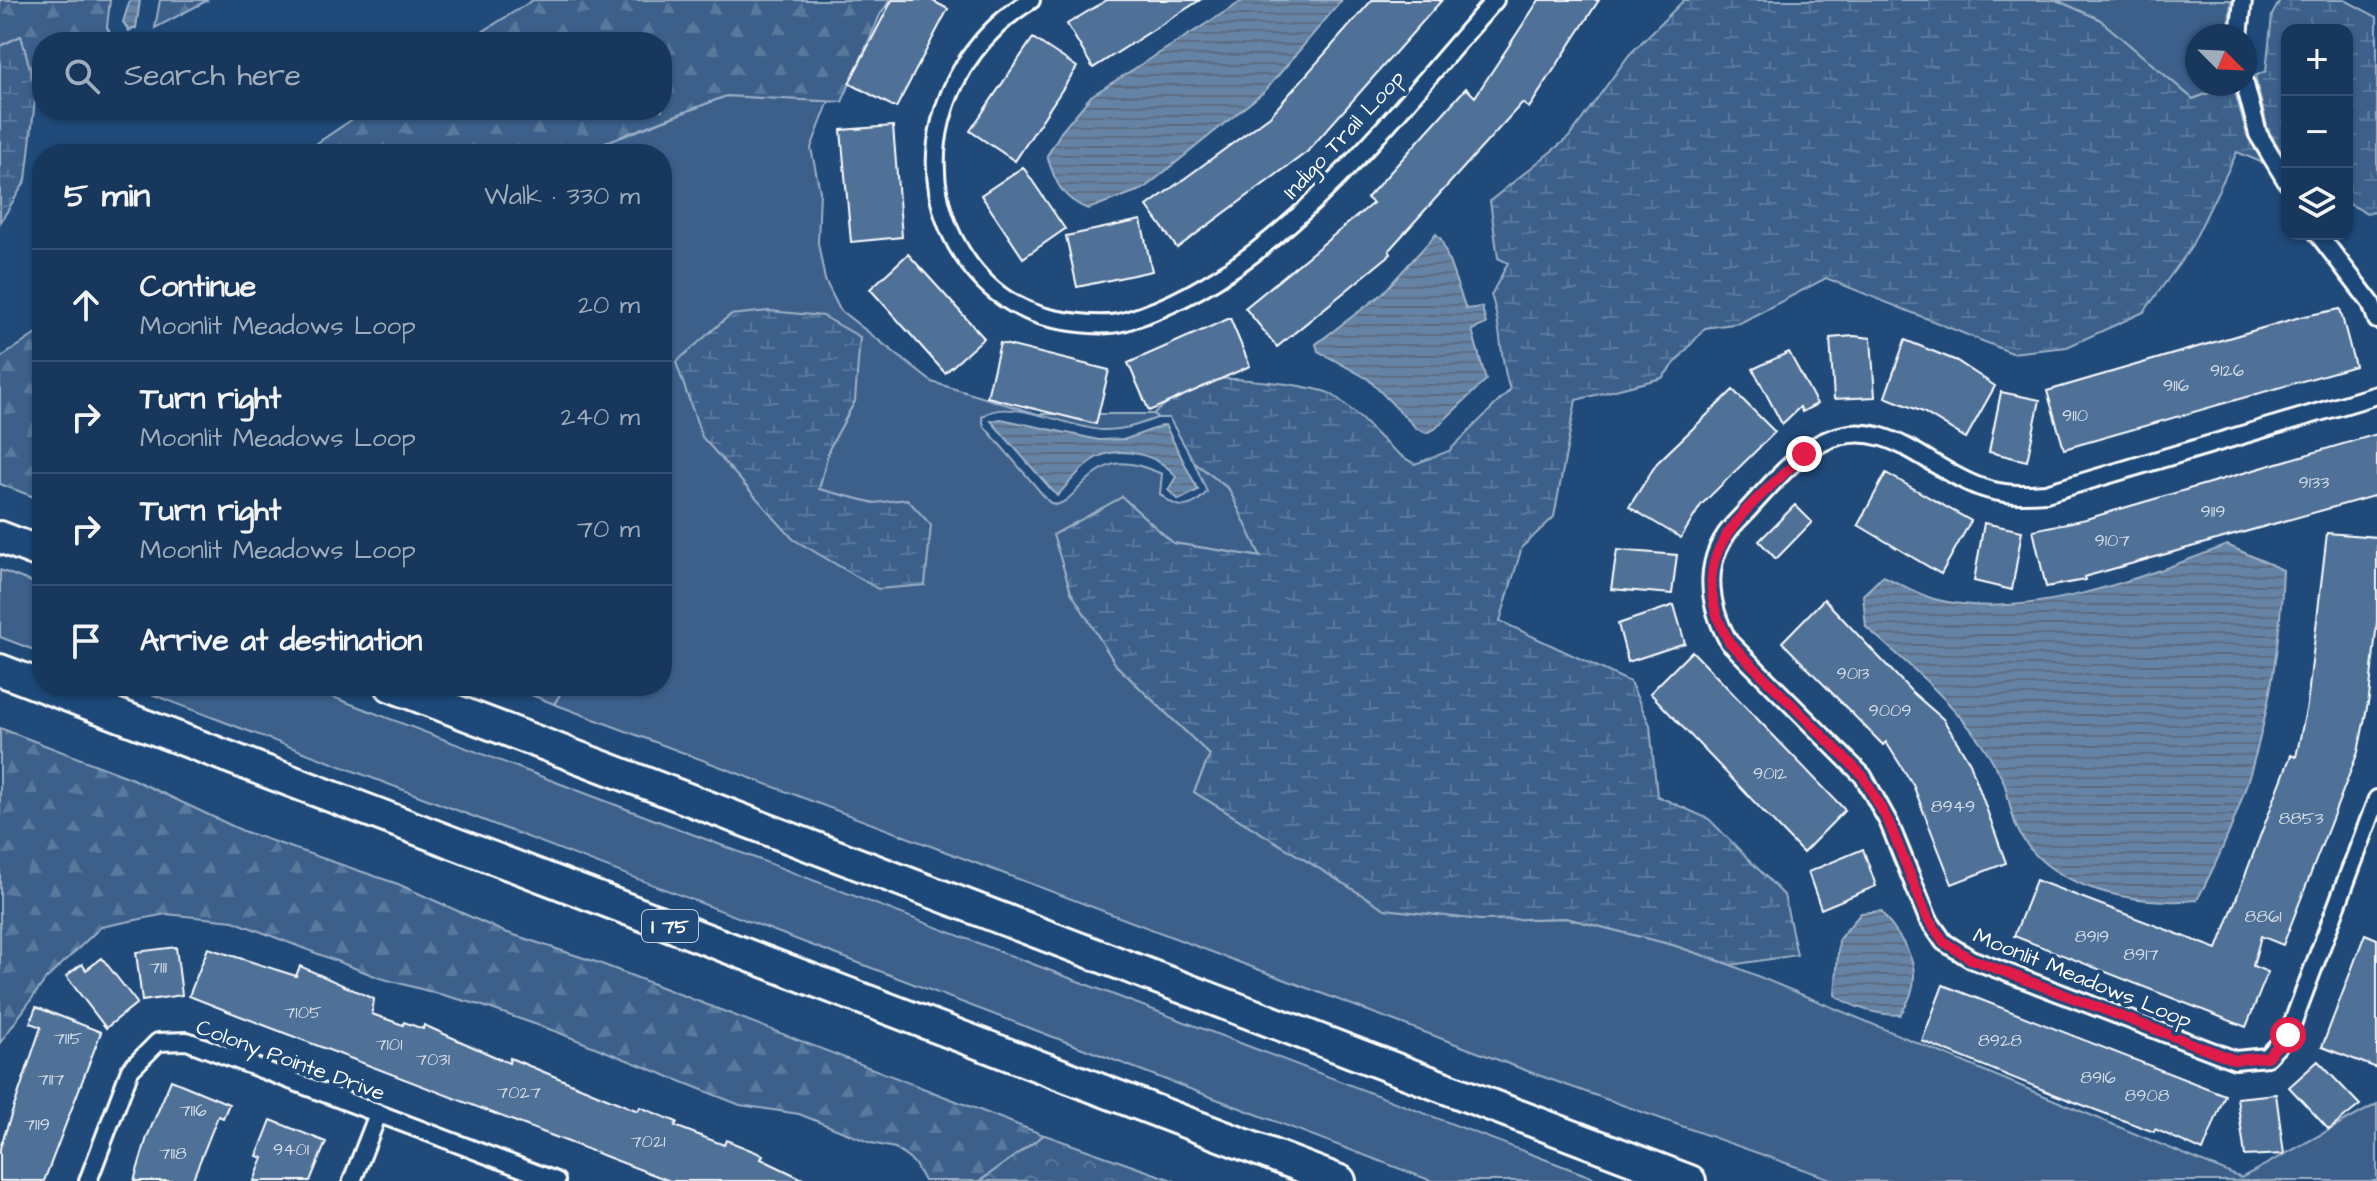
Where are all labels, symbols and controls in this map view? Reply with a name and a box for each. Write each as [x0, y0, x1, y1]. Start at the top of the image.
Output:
north arrow [2185, 24, 2257, 96]
map controls [2281, 24, 2353, 240]
button: + [2281, 24, 2353, 96]
search box [32, 32, 672, 120]
icon: search [60, 54, 104, 98]
text: Search here [124, 55, 301, 97]
street label: Indigo Trail Loop [1276, 64, 1413, 207]
button: − [2281, 96, 2353, 168]
button: layers [2281, 168, 2353, 240]
text: 5 min [64, 172, 150, 220]
text: Walk · 330 m [484, 178, 640, 214]
text: Continue [140, 266, 256, 308]
icon: ahead [64, 283, 108, 327]
text: 20 m [578, 287, 640, 323]
text: Moonlit Meadows Loop [140, 308, 416, 344]
house number: 9126 [2210, 358, 2244, 383]
house number: 9116 [2163, 373, 2189, 398]
text: Turn right [140, 378, 281, 420]
icon: right [64, 395, 108, 439]
text: 240 m [560, 399, 640, 435]
house number: 9110 [2062, 403, 2088, 428]
text: Moonlit Meadows Loop [140, 420, 416, 456]
route end [1786, 436, 1822, 472]
house number: 9133 [2299, 470, 2329, 495]
text: Turn right [140, 490, 281, 532]
house number: 9119 [2200, 499, 2226, 524]
icon: right [64, 507, 108, 551]
text: 70 m [577, 511, 640, 547]
house number: 9107 [2095, 528, 2129, 553]
text: Moonlit Meadows Loop [140, 532, 416, 568]
icon: arrive [64, 619, 108, 663]
text: Arrive at destination [140, 620, 422, 662]
house number: 9013 [1836, 661, 1870, 686]
house number: 9009 [1868, 698, 1912, 723]
house number: 9012 [1753, 761, 1788, 786]
house number: 8949 [1931, 794, 1975, 819]
house number: 8853 [2278, 806, 2324, 831]
house number: 8861 [2245, 904, 2281, 929]
road number: I 75 [642, 910, 698, 942]
street label: Moonlit Meadows Loop [1968, 920, 2196, 1036]
house number: 8919 [2075, 924, 2109, 949]
house number: 8917 [2123, 942, 2159, 967]
house number: 7111 [149, 955, 167, 980]
house number: 7105 [284, 1000, 322, 1025]
street label: Colony Pointe Drive [191, 1012, 389, 1110]
route start [2270, 1017, 2306, 1053]
house number: 7115 [54, 1026, 82, 1051]
house number: 8928 [1978, 1028, 2022, 1053]
house number: 7101 [375, 1032, 403, 1057]
house number: 7031 [416, 1047, 450, 1072]
house number: 8916 [2080, 1065, 2116, 1090]
house number: 7117 [38, 1067, 64, 1092]
house number: 7027 [497, 1080, 541, 1105]
house number: 8908 [2125, 1083, 2170, 1108]
house number: 7116 [180, 1098, 206, 1123]
house number: 7119 [24, 1112, 50, 1137]
house number: 7021 [630, 1129, 666, 1154]
house number: 9401 [273, 1137, 309, 1162]
house number: 7118 [159, 1141, 187, 1166]

